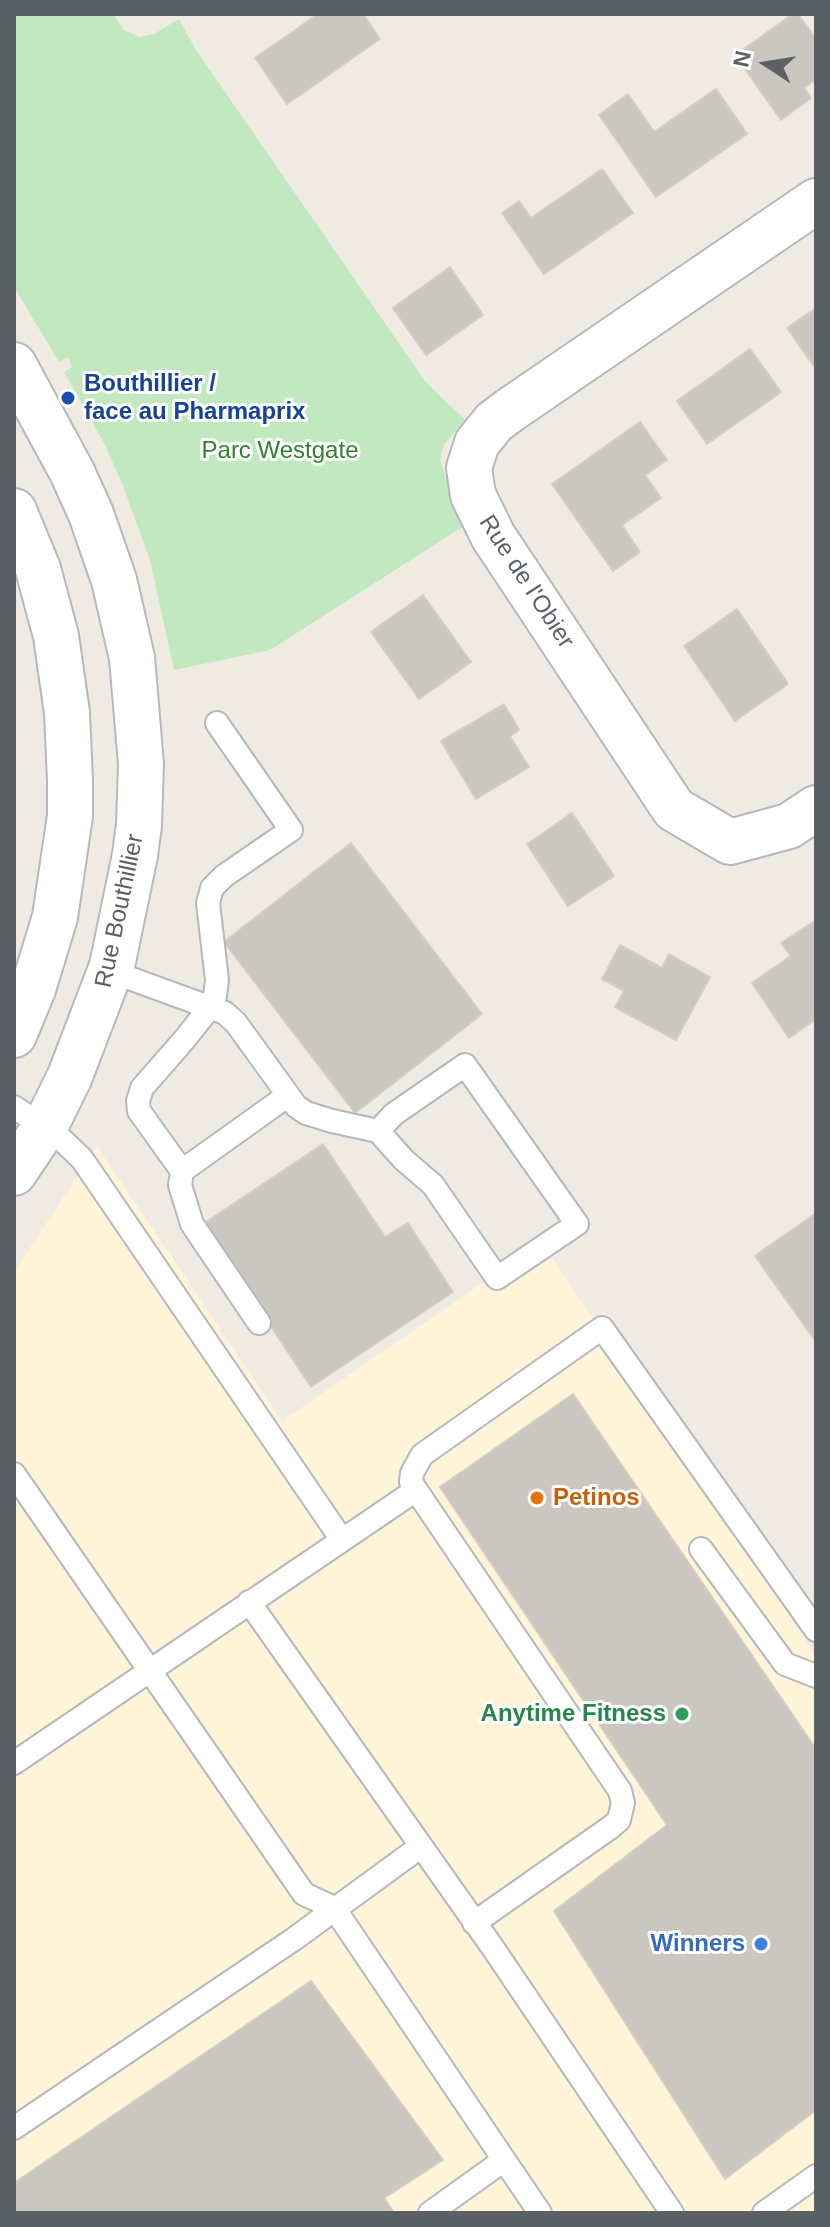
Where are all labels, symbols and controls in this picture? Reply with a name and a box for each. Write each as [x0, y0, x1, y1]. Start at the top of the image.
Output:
north arrow [726, 24, 806, 104]
text: N [728, 49, 756, 69]
place label: Bouthillier / face au Pharmaprix [84, 370, 305, 426]
marker: Bouthillier / face au Pharmaprix [59, 389, 77, 407]
park label: Parc Westgate [202, 437, 358, 465]
street label: Rue de l'Obier [472, 510, 580, 654]
street label: Rue Bouthillier [90, 832, 150, 990]
place label: Petinos [553, 1484, 640, 1512]
marker: Petinos [528, 1489, 546, 1507]
place label: Anytime Fitness [481, 1700, 666, 1728]
marker: Anytime Fitness [673, 1705, 691, 1723]
place label: Winners [651, 1930, 745, 1958]
marker: Winners [752, 1935, 770, 1953]

